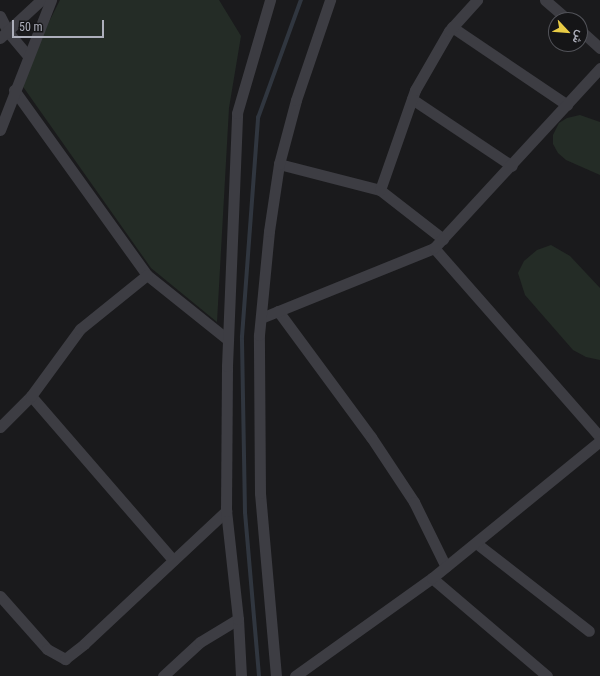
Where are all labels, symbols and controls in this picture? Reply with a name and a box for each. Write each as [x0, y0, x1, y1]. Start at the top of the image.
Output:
scale bar [14, 12, 106, 38]
north arrow [548, 12, 588, 52]
text: 50 m [19, 20, 43, 34]
text: ش [570, 28, 587, 46]

